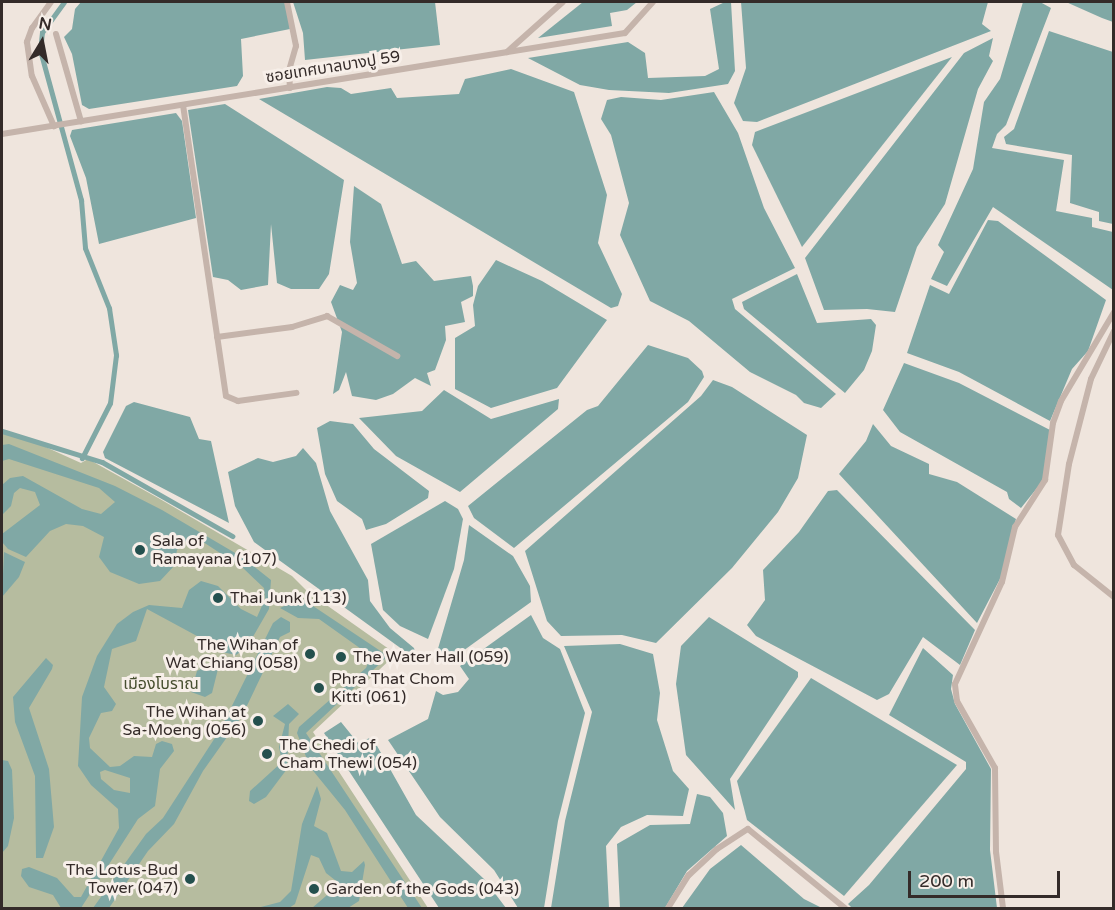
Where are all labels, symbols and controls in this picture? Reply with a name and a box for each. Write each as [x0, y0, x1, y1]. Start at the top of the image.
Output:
north arrow [12, 12, 72, 72]
text: N [37, 13, 53, 35]
street label: ซอยเทศบาลบางปู 59 [264, 47, 402, 87]
place label: Sala of Ramayana (107) [152, 531, 276, 569]
marker: Sala of Ramayana (107) [133, 543, 147, 557]
place label: Thai Junk (113) [230, 588, 346, 608]
marker: Thai Junk (113) [211, 591, 225, 605]
place label: The Wihan of Wat Chiang (058) [165, 635, 298, 673]
marker: The Wihan of Wat Chiang (058) [303, 647, 317, 661]
place label: The Water Hall (059) [353, 647, 509, 667]
marker: The Water Hall (059) [334, 650, 348, 664]
place label: Phra That Chom Kitti (061) [331, 669, 454, 707]
park label: เมืองโบราณ [123, 674, 199, 694]
marker: Phra That Chom Kitti (061) [312, 681, 326, 695]
place label: The Wihan at Sa-Moeng (056) [122, 702, 246, 740]
marker: The Wihan at Sa-Moeng (056) [251, 714, 265, 728]
place label: The Chedi of Cham Thewi (054) [279, 735, 417, 773]
marker: The Chedi of Cham Thewi (054) [260, 747, 274, 761]
scale bar [911, 859, 1062, 897]
place label: The Lotus-Bud Tower (047) [66, 860, 178, 898]
text: 200 m [919, 870, 974, 892]
marker: The Lotus-Bud Tower (047) [183, 872, 197, 886]
place label: Garden of the Gods (043) [326, 879, 519, 899]
marker: Garden of the Gods (043) [307, 882, 321, 896]

